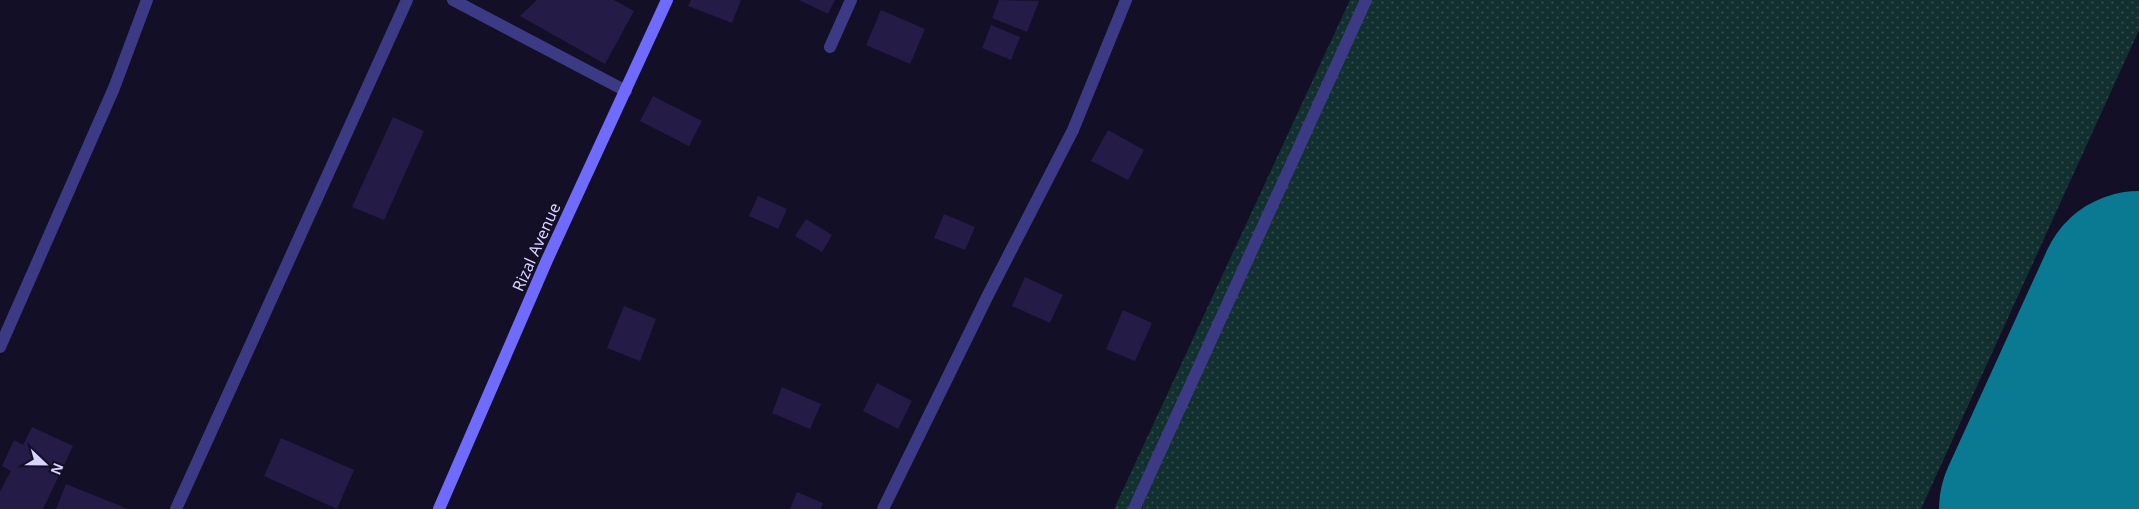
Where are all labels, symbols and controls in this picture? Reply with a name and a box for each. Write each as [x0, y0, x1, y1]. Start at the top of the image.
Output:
street label: Rizal Avenue [507, 199, 565, 295]
north arrow [20, 439, 70, 489]
text: N [47, 460, 68, 478]

